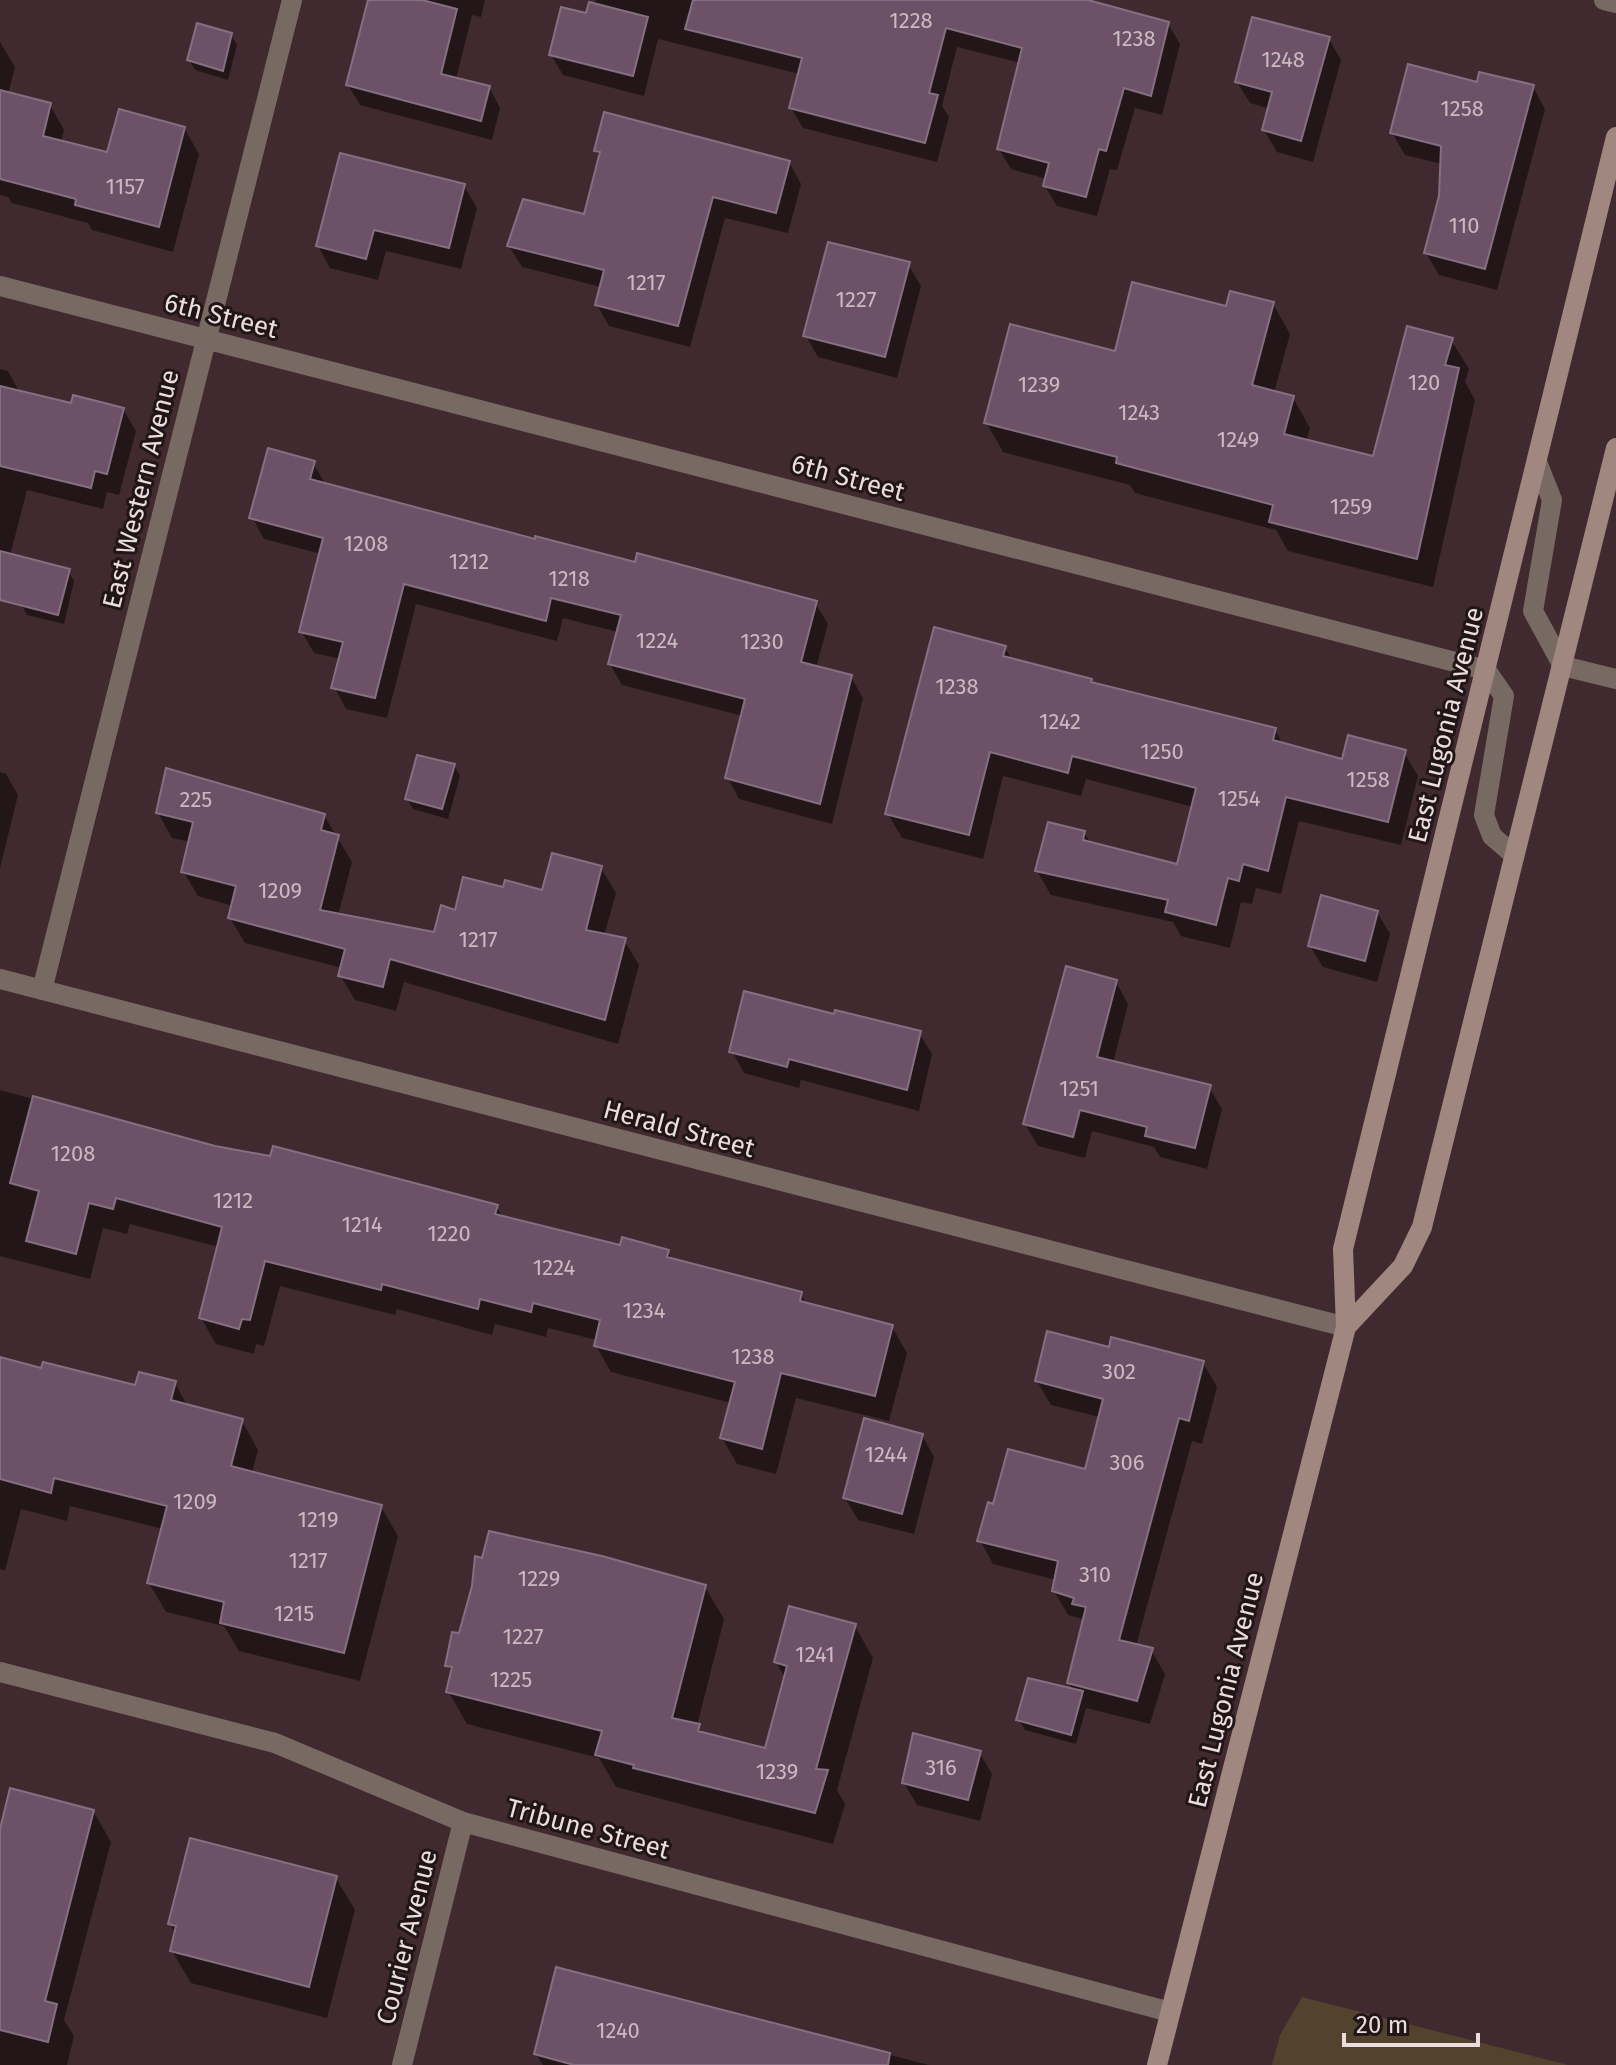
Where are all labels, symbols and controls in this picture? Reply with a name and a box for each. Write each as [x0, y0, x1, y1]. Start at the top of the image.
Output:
house number: 1228 [889, 7, 933, 34]
house number: 1238 [1112, 25, 1156, 52]
house number: 1248 [1261, 46, 1305, 73]
house number: 1258 [1440, 95, 1484, 122]
house number: 1157 [105, 173, 145, 200]
house number: 110 [1448, 212, 1480, 239]
house number: 1217 [626, 269, 666, 296]
house number: 1227 [836, 286, 877, 313]
street label: 6th Street [161, 287, 282, 345]
street label: East Western Avenue [96, 366, 186, 612]
house number: 120 [1408, 369, 1440, 396]
house number: 1239 [1018, 371, 1060, 398]
house number: 1243 [1118, 399, 1160, 426]
house number: 1249 [1217, 426, 1259, 453]
street label: 6th Street [788, 448, 909, 508]
house number: 1259 [1330, 493, 1372, 520]
house number: 1208 [344, 530, 388, 557]
house number: 1212 [449, 548, 489, 575]
house number: 1218 [548, 565, 590, 592]
street label: East Lugonia Avenue [1402, 604, 1490, 846]
house number: 1224 [636, 627, 679, 654]
house number: 1230 [740, 628, 784, 655]
house number: 1238 [935, 673, 979, 700]
house number: 1242 [1039, 708, 1081, 735]
house number: 1250 [1140, 738, 1184, 765]
house number: 1258 [1346, 766, 1390, 793]
house number: 1254 [1217, 785, 1261, 812]
house number: 225 [180, 786, 212, 813]
house number: 1209 [258, 877, 302, 904]
house number: 1217 [458, 926, 498, 953]
house number: 1251 [1059, 1075, 1099, 1102]
street label: Herald Street [600, 1094, 759, 1164]
house number: 1208 [51, 1140, 95, 1167]
house number: 1212 [213, 1187, 253, 1214]
house number: 1214 [341, 1211, 383, 1238]
house number: 1220 [427, 1220, 471, 1247]
house number: 1224 [533, 1254, 576, 1281]
house number: 1234 [623, 1297, 666, 1324]
house number: 1238 [731, 1343, 775, 1370]
house number: 302 [1102, 1358, 1136, 1385]
house number: 1244 [864, 1441, 908, 1468]
house number: 306 [1110, 1449, 1144, 1476]
house number: 1209 [173, 1488, 217, 1515]
house number: 1219 [298, 1506, 338, 1533]
house number: 1217 [288, 1547, 328, 1574]
house number: 310 [1079, 1561, 1111, 1588]
house number: 1229 [518, 1565, 560, 1592]
street label: East Lugonia Avenue [1182, 1569, 1270, 1811]
house number: 1215 [274, 1600, 314, 1627]
house number: 1227 [503, 1623, 544, 1650]
house number: 1241 [795, 1641, 835, 1668]
house number: 1225 [490, 1666, 532, 1693]
house number: 316 [925, 1754, 957, 1781]
house number: 1239 [756, 1758, 798, 1785]
street label: Tribune Street [503, 1792, 673, 1866]
street label: Courier Avenue [370, 1846, 444, 2028]
scale bar [1344, 1997, 1478, 2047]
text: 20 m [1356, 2011, 1408, 2039]
house number: 1240 [596, 2017, 640, 2044]

